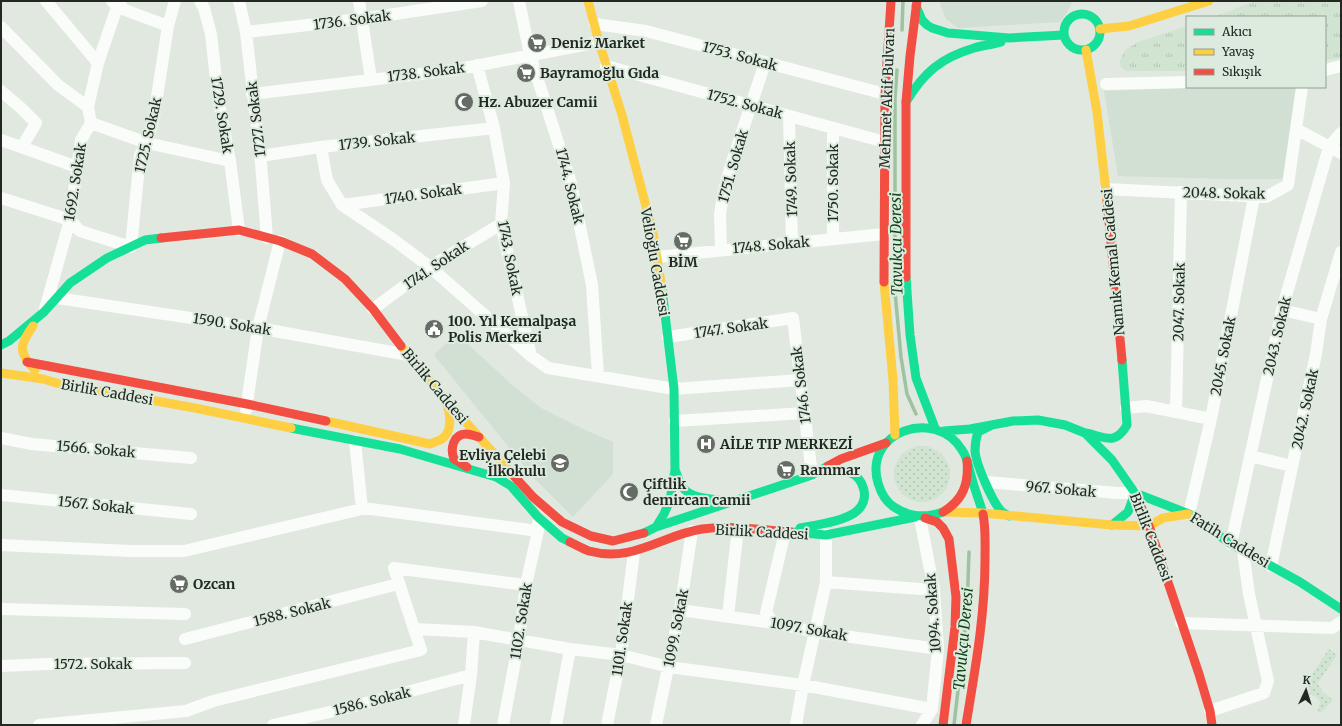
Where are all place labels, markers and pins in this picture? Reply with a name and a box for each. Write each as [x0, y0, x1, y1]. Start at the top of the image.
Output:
supermarket icon: Deniz Market [526, 32, 548, 54]
place label: Deniz Market [551, 34, 645, 52]
supermarket icon: Bayramoğlu Gıda [515, 62, 537, 84]
place label: Bayramoğlu Gıda [540, 64, 659, 82]
mosque icon: Hz. Abuzer Camii [453, 91, 475, 113]
place label: Hz. Abuzer Camii [478, 93, 598, 111]
supermarket icon: BİM [672, 230, 694, 252]
place label: BİM [668, 253, 698, 271]
place label: 100. Yıl Kemalpaşa Polis Merkezi [448, 312, 576, 346]
public building icon: 100. Yıl Kemalpaşa Polis Merkezi [423, 318, 445, 340]
hospital icon: AİLE TIP MERKEZİ [695, 433, 717, 455]
place label: AİLE TIP MERKEZİ [719, 435, 853, 453]
place label: Evliya Çelebi İlkokulu [459, 446, 546, 480]
school or university icon: Evliya Çelebi İlkokulu [549, 452, 571, 474]
supermarket icon: Rammar [775, 459, 797, 481]
place label: Rammar [800, 461, 861, 479]
place label: Çiftlik demircan camii [643, 475, 751, 509]
mosque icon: Çiftlik demircan camii [618, 481, 640, 503]
supermarket icon: Ozcan [168, 573, 190, 595]
place label: Ozcan [193, 575, 236, 593]

